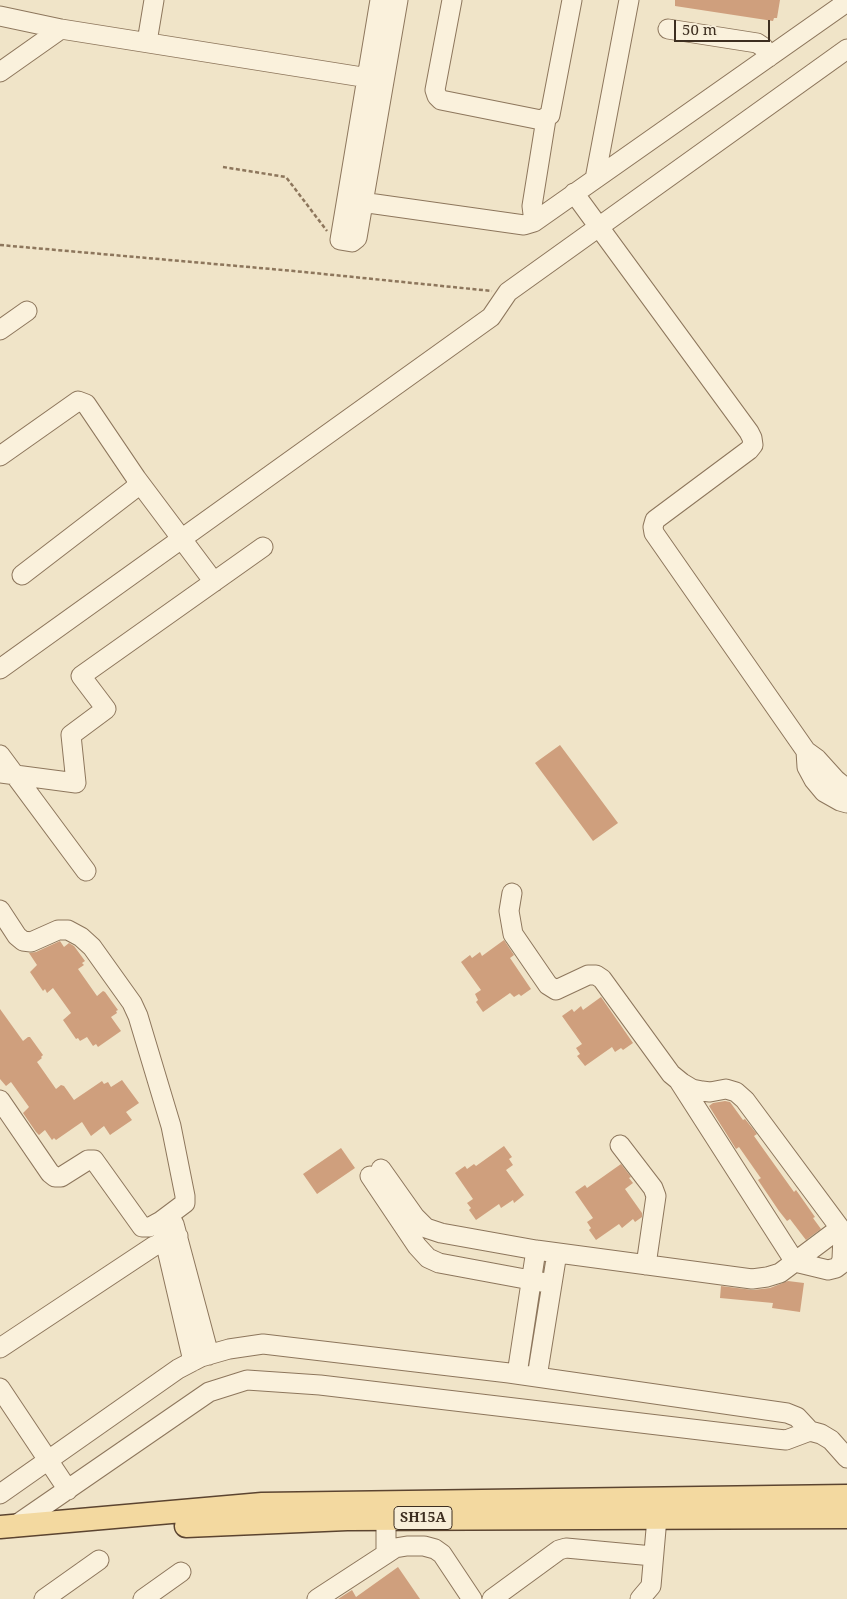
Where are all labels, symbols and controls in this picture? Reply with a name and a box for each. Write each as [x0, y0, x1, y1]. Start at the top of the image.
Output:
scale bar [677, 10, 773, 42]
text: 50 m [682, 19, 717, 39]
road number: SH15A [394, 1506, 452, 1530]

